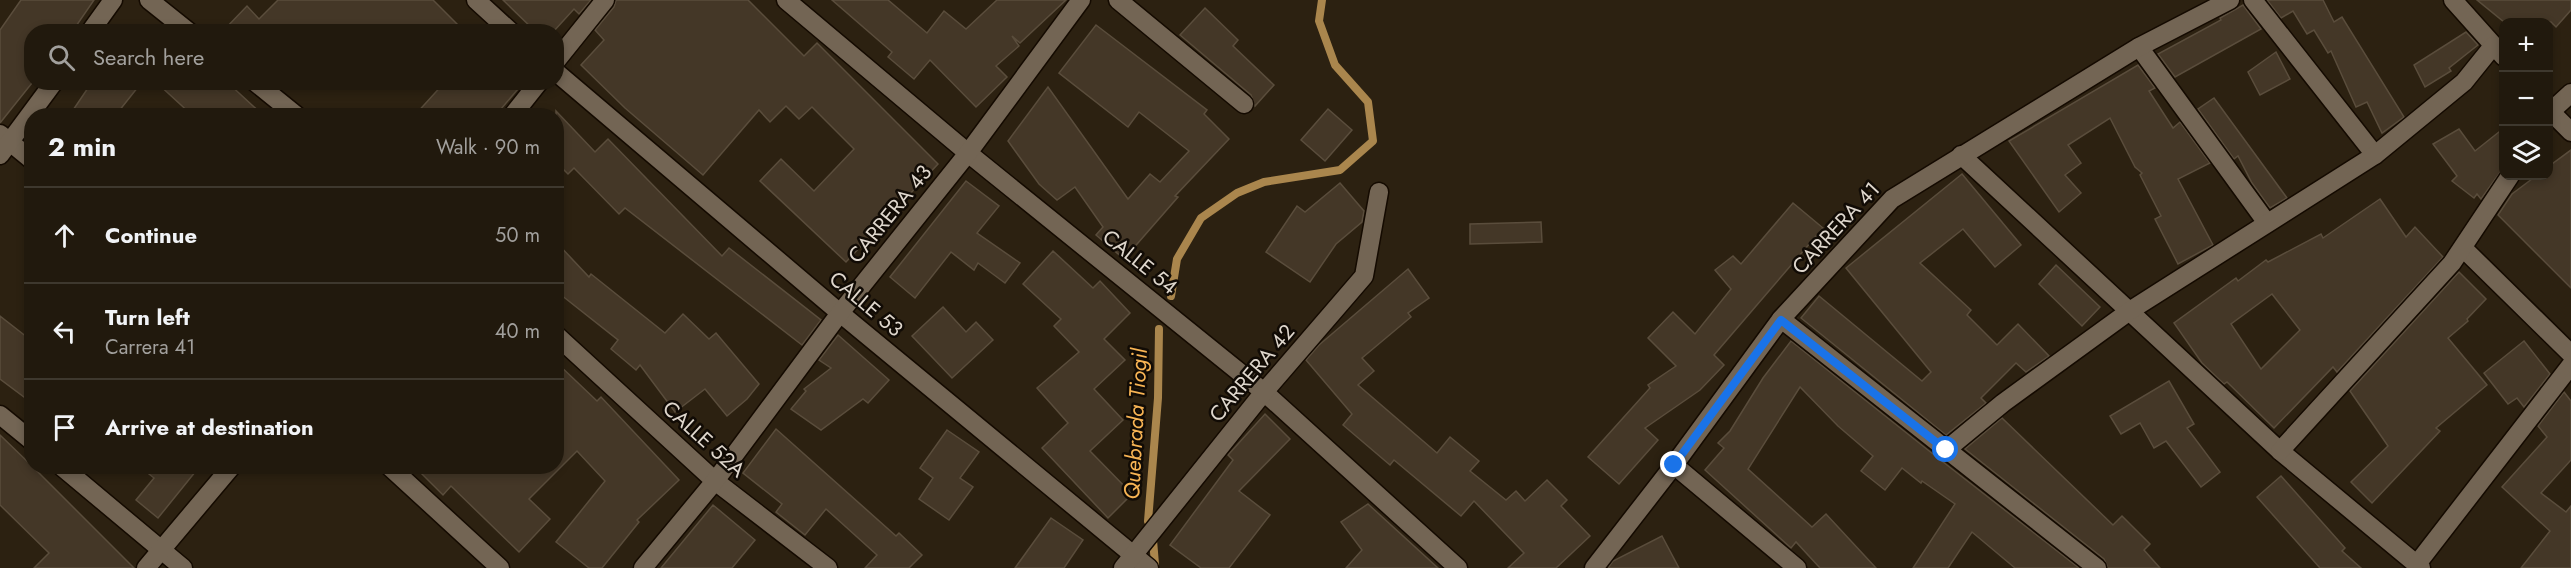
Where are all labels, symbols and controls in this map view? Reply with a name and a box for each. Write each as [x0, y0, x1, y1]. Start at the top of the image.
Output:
map controls [2499, 18, 2553, 180]
button: + [2499, 18, 2553, 72]
search box [24, 24, 564, 90]
icon: search [45, 41, 78, 74]
text: Search here [93, 41, 204, 73]
button: − [2499, 72, 2553, 126]
button: layers [2499, 126, 2553, 180]
text: 2 min [48, 128, 116, 166]
text: Walk · 90 m [436, 133, 540, 162]
street label: CARRERA 43 [841, 158, 939, 270]
street label: CARRERA 41 [1785, 175, 1887, 281]
icon: ahead [48, 219, 81, 252]
text: Continue [105, 219, 197, 251]
text: 50 m [495, 221, 540, 250]
street label: CALLE 54 [1096, 222, 1184, 302]
street label: CALLE 53 [823, 264, 909, 344]
text: Turn left [105, 301, 190, 333]
icon: left [48, 315, 81, 348]
text: 40 m [495, 317, 540, 346]
street label: CARRERA 42 [1202, 318, 1302, 428]
text: Carrera 41 [105, 333, 195, 362]
water label: Quebrada Tiogil [1115, 346, 1155, 500]
street label: CALLE 52A [656, 394, 752, 484]
icon: arrive [48, 411, 81, 444]
text: Arrive at destination [105, 411, 314, 443]
route start [1932, 436, 1958, 462]
route end [1660, 451, 1686, 477]

